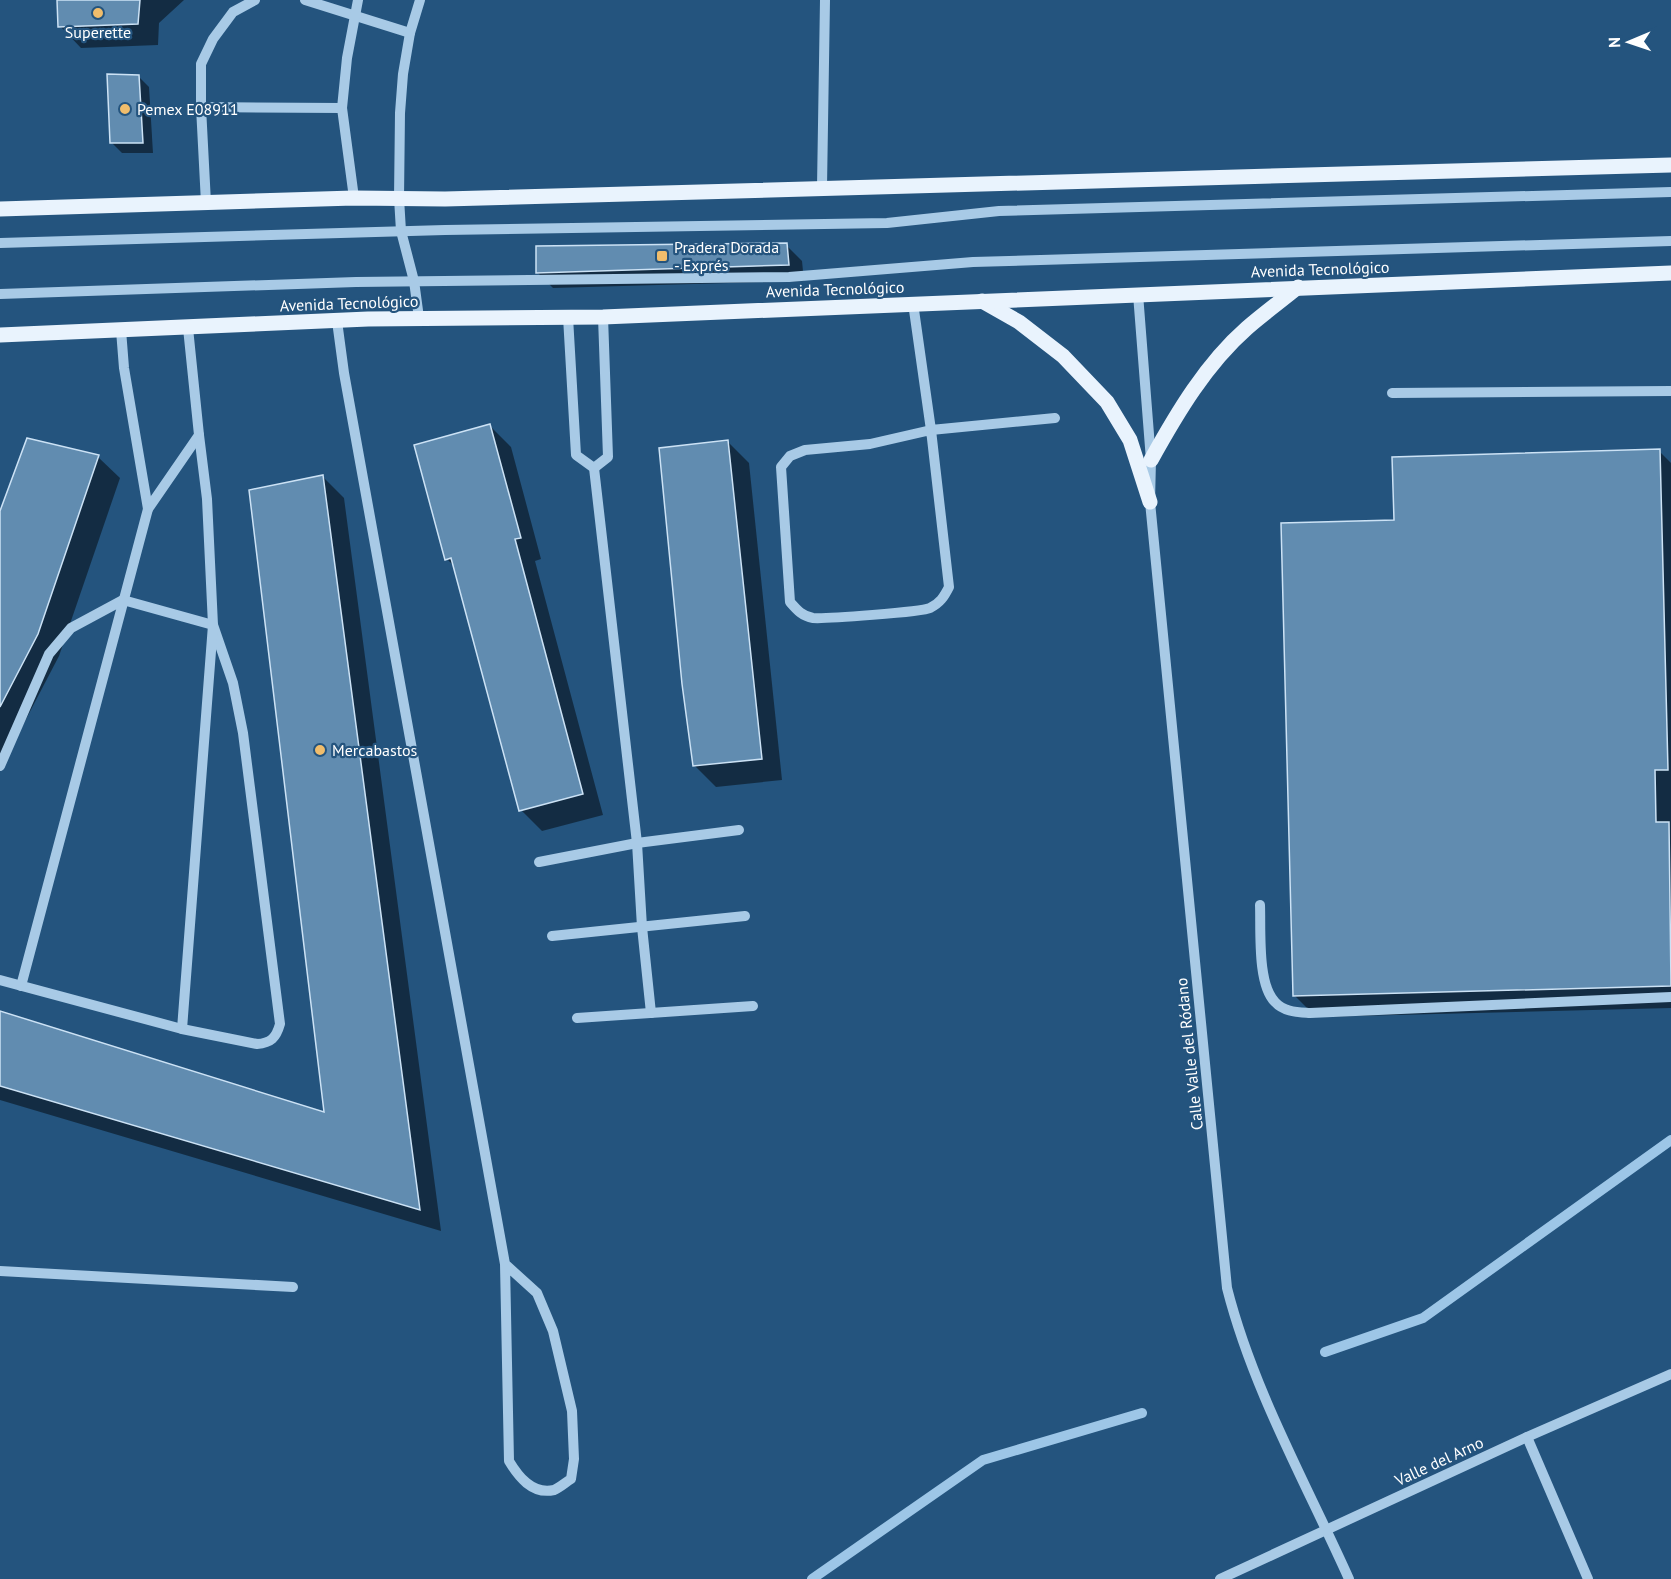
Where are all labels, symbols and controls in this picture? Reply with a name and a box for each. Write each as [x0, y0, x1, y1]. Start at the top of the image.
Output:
marker: Superette [91, 6, 105, 20]
north arrow [1599, 12, 1659, 72]
place label: Superette [65, 22, 131, 42]
text: N [1604, 37, 1624, 48]
place label: Pemex E08911 [137, 99, 238, 119]
marker: Pemex E08911 [118, 102, 132, 116]
place label: Pradera Dorada - Exprés [674, 237, 779, 275]
marker: Pradera Dorada - Exprés [655, 249, 669, 263]
street label: Avenida Tecnológico [1250, 257, 1390, 281]
street label: Avenida Tecnológico [765, 277, 905, 301]
street label: Avenida Tecnológico [279, 291, 419, 315]
place label: Mercabastos [332, 740, 418, 760]
marker: Mercabastos [313, 743, 327, 757]
street label: Calle Valle del Ródano [1171, 977, 1207, 1131]
street label: Valle del Arno [1391, 1432, 1486, 1491]

